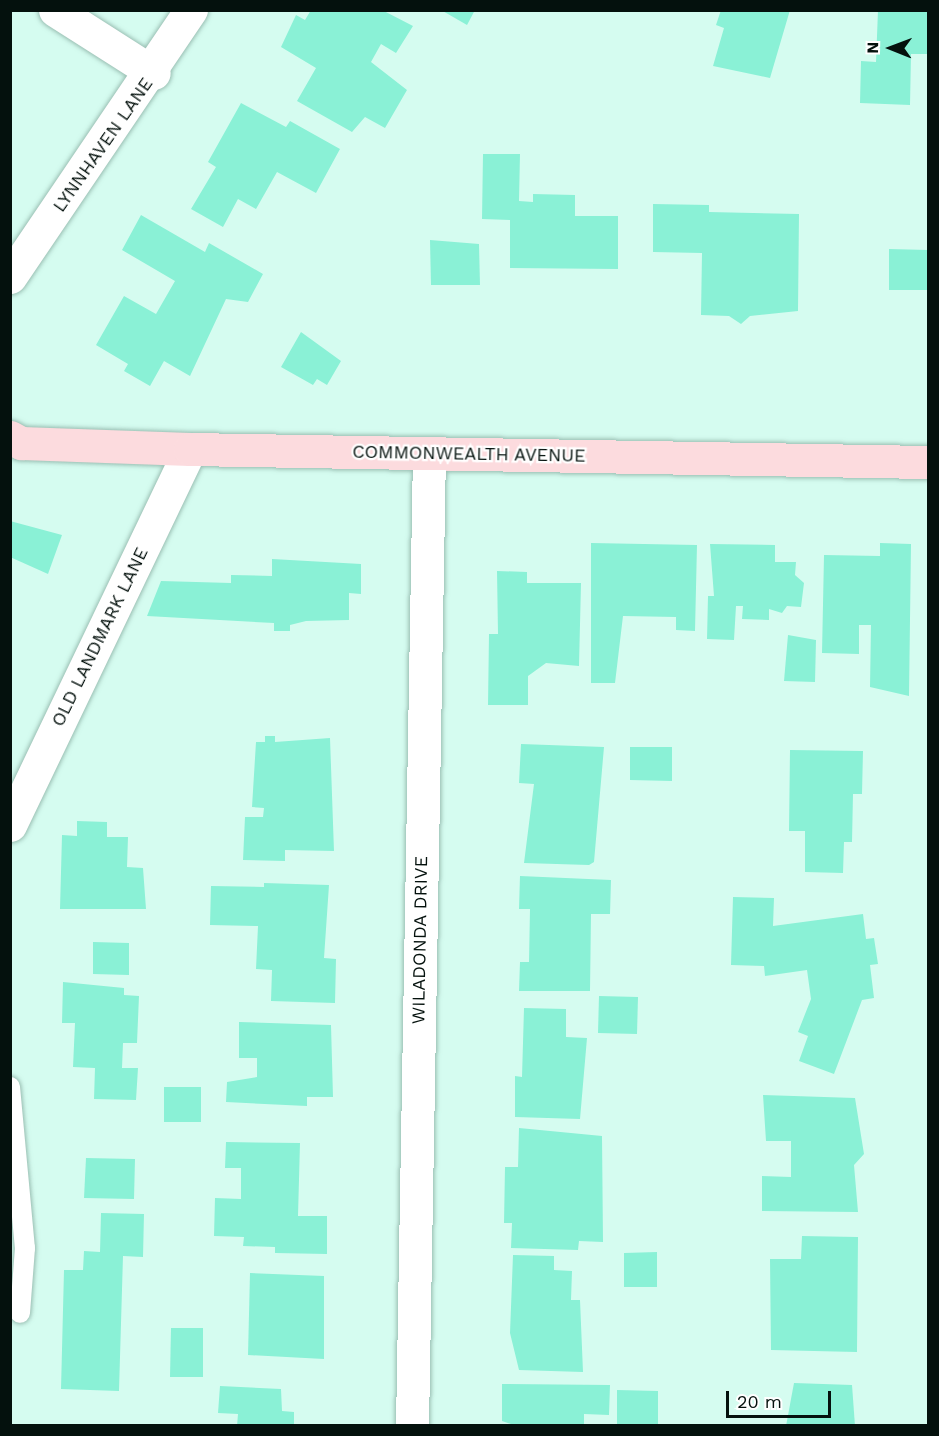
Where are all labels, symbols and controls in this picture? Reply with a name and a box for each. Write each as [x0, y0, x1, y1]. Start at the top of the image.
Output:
north arrow [861, 18, 921, 78]
text: N [863, 42, 882, 54]
street label: LYNNHAVEN LANE [49, 74, 157, 216]
street label: COMMONWEALTH AVENUE [352, 441, 586, 467]
street label: OLD LANDMARK LANE [47, 544, 153, 730]
street label: WILADONDA DRIVE [408, 855, 432, 1025]
scale bar [729, 1379, 834, 1417]
text: 20 m [737, 1391, 782, 1412]

